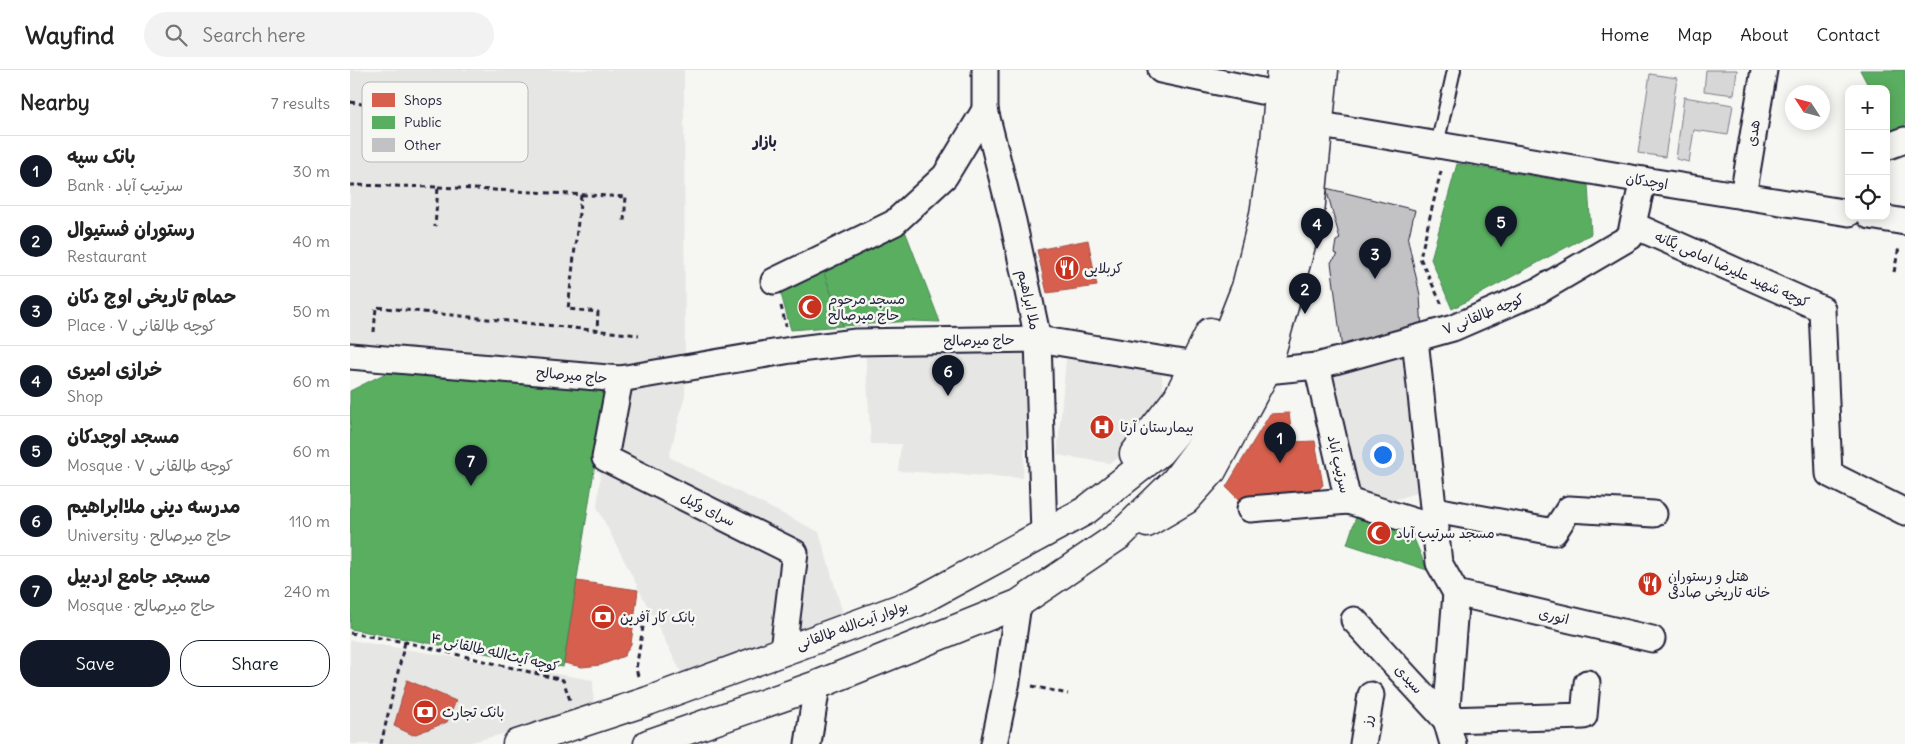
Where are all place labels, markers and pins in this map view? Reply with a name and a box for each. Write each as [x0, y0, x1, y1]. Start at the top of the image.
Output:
pin: 5 [1485, 206, 1517, 247]
pin: 4 [1301, 208, 1333, 249]
pin: 3 [1359, 238, 1391, 279]
restaurant icon: کربلایی [1054, 255, 1080, 281]
place label: کربلایی [1084, 259, 1123, 277]
pin: 2 [1289, 273, 1321, 314]
place label: مسجد مرحوم حاج میرصالح [828, 290, 905, 325]
mosque icon: مسجد مرحوم حاج میرصالح [797, 294, 823, 320]
pin: 6 [932, 355, 964, 396]
hospital icon: بیمارستان آرتا [1089, 414, 1115, 440]
place label: بیمارستان آرتا [1120, 418, 1194, 436]
pin: 1 [1264, 422, 1296, 463]
pin: 7 [455, 445, 487, 486]
mosque icon: مسجد سرتیپ آباد [1366, 520, 1392, 546]
place label: مسجد سرتیپ آباد [1396, 524, 1495, 543]
place label: هتل و رستوران خانه تاریخی صادقی [1668, 567, 1770, 601]
restaurant icon: هتل و رستوران خانه تاریخی صادقی [1637, 571, 1663, 597]
bank icon: بانک کار آفرین [590, 604, 616, 630]
place label: بانک کار آفرین [620, 608, 695, 626]
bank icon: بانک تجارت [412, 699, 438, 725]
place label: بانک تجارت [442, 703, 504, 721]

